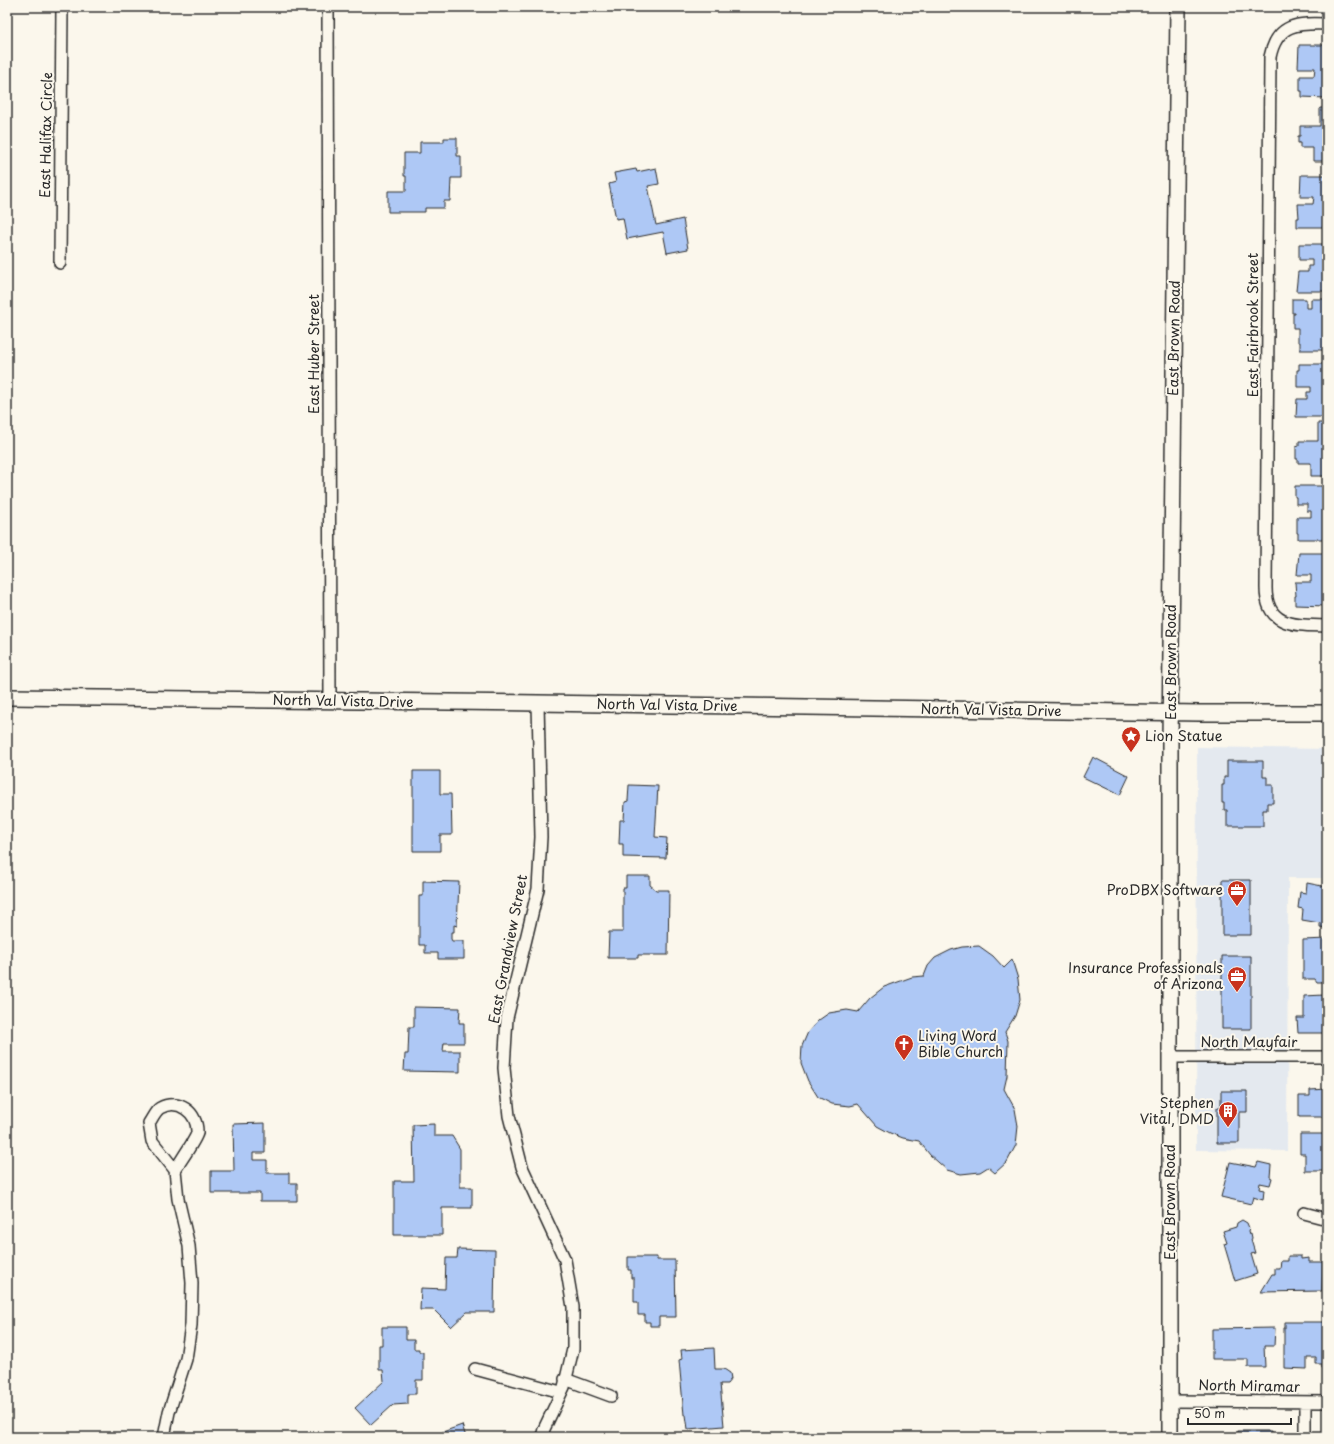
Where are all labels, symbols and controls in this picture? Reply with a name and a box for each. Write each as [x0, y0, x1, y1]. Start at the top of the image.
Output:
street label: East Halifax Circle [34, 72, 57, 198]
street label: East Fairbrook Street [1242, 253, 1263, 397]
street label: East Brown Road [1162, 280, 1185, 396]
street label: East Huber Street [303, 294, 324, 414]
street label: East Brown Road [1160, 604, 1181, 720]
street label: North Val Vista Drive [272, 689, 414, 712]
street label: North Val Vista Drive [596, 693, 738, 716]
street label: North Val Vista Drive [920, 698, 1062, 721]
place icon: Lion Statue [1120, 725, 1142, 753]
place label: Lion Statue [1145, 725, 1223, 746]
street label: East Grandview Street [483, 872, 532, 1025]
place label: ProDBX Software [1106, 879, 1223, 900]
office icon: ProDBX Software [1226, 879, 1248, 907]
place label: Insurance Professionals of Arizona [1068, 957, 1223, 994]
office icon: Insurance Professionals of Arizona [1226, 965, 1248, 993]
place label: Living Word Bible Church [918, 1025, 1003, 1062]
street label: North Mayfair [1201, 1031, 1298, 1052]
church icon: Living Word Bible Church [893, 1033, 915, 1061]
place label: Stephen Vital, DMD [1140, 1092, 1214, 1129]
building icon: Stephen Vital, DMD [1217, 1100, 1239, 1128]
street label: East Brown Road [1159, 1144, 1180, 1260]
street label: North Miramar [1198, 1374, 1300, 1397]
scale bar [1188, 1400, 1291, 1426]
text: 50 m [1194, 1404, 1225, 1422]

